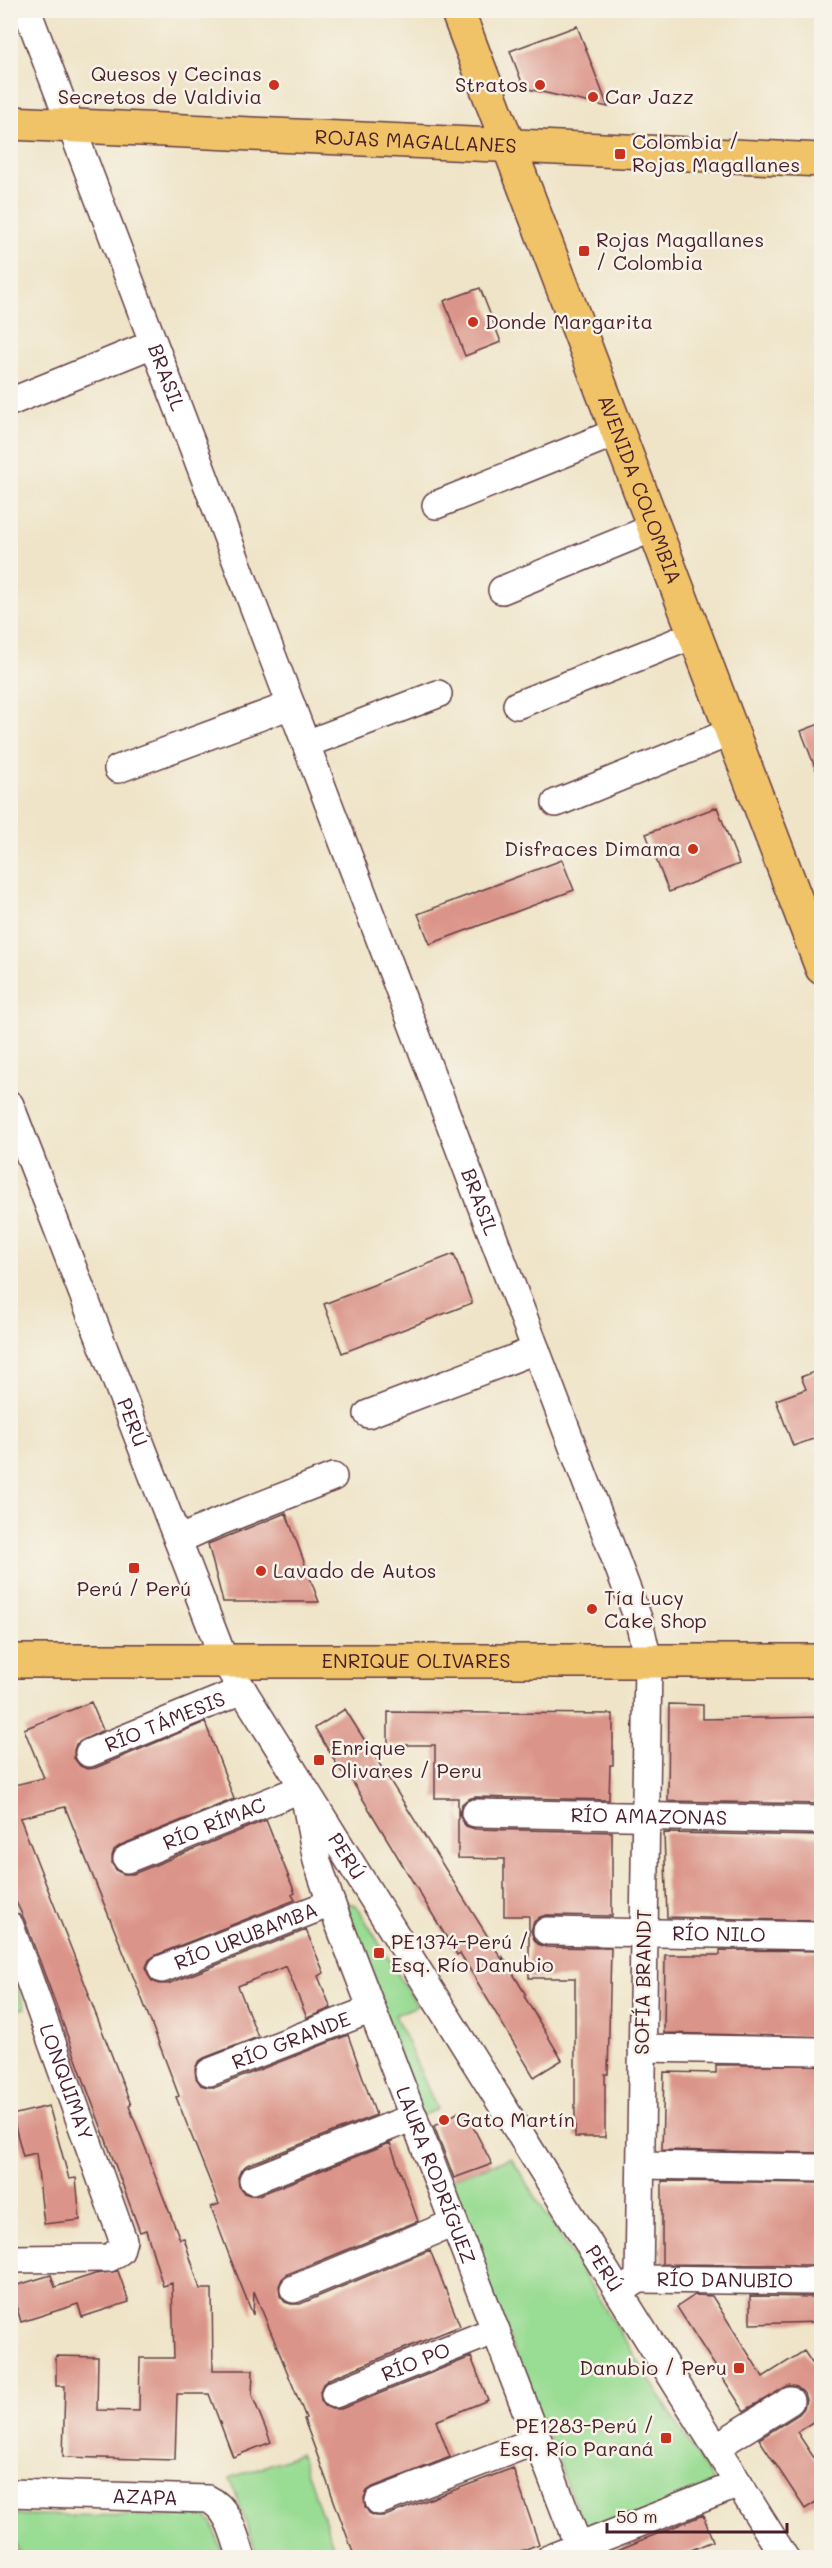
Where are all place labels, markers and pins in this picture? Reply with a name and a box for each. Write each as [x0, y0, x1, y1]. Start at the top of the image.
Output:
place label: Quesos y Cecinas Secretos de Valdivia [58, 60, 262, 109]
place label: Stratos [455, 71, 528, 97]
marker: Quesos y Cecinas Secretos de Valdivia [267, 78, 281, 92]
marker: Stratos [533, 78, 547, 92]
place label: Car Jazz [605, 83, 694, 109]
marker: Car Jazz [586, 90, 600, 104]
place label: Colombia / Rojas Magallanes [632, 128, 800, 177]
marker: Colombia / Rojas Magallanes [613, 147, 627, 161]
place label: Rojas Magallanes / Colombia [596, 226, 764, 275]
marker: Rojas Magallanes / Colombia [577, 244, 591, 258]
place label: Donde Margarita [485, 308, 653, 334]
marker: Donde Margarita [466, 315, 480, 329]
place label: Disfraces Dimama [504, 835, 681, 861]
marker: Disfraces Dimama [686, 842, 700, 856]
place label: Lavado de Autos [273, 1557, 437, 1583]
marker: Perú / Perú [127, 1561, 141, 1575]
marker: Lavado de Autos [254, 1564, 268, 1578]
place label: Perú / Perú [77, 1575, 191, 1601]
place label: Tía Lucy Cake Shop [604, 1584, 707, 1633]
marker: Tía Lucy Cake Shop [585, 1602, 599, 1616]
place label: Enrique Olivares / Peru [331, 1734, 482, 1783]
marker: Enrique Olivares / Peru [312, 1753, 326, 1767]
place label: PE1374-Perú / Esq. Río Danubio [391, 1928, 554, 1977]
marker: PE1374-Perú / Esq. Río Danubio [372, 1946, 386, 1960]
place label: Gato Martín [456, 2106, 575, 2132]
marker: Gato Martín [437, 2113, 451, 2127]
place label: Danubio / Peru [579, 2354, 727, 2380]
marker: Danubio / Peru [732, 2361, 746, 2375]
place label: PE1283-Perú / Esq. Río Paraná [500, 2412, 654, 2461]
marker: PE1283-Perú / Esq. Río Paraná [659, 2431, 673, 2445]

